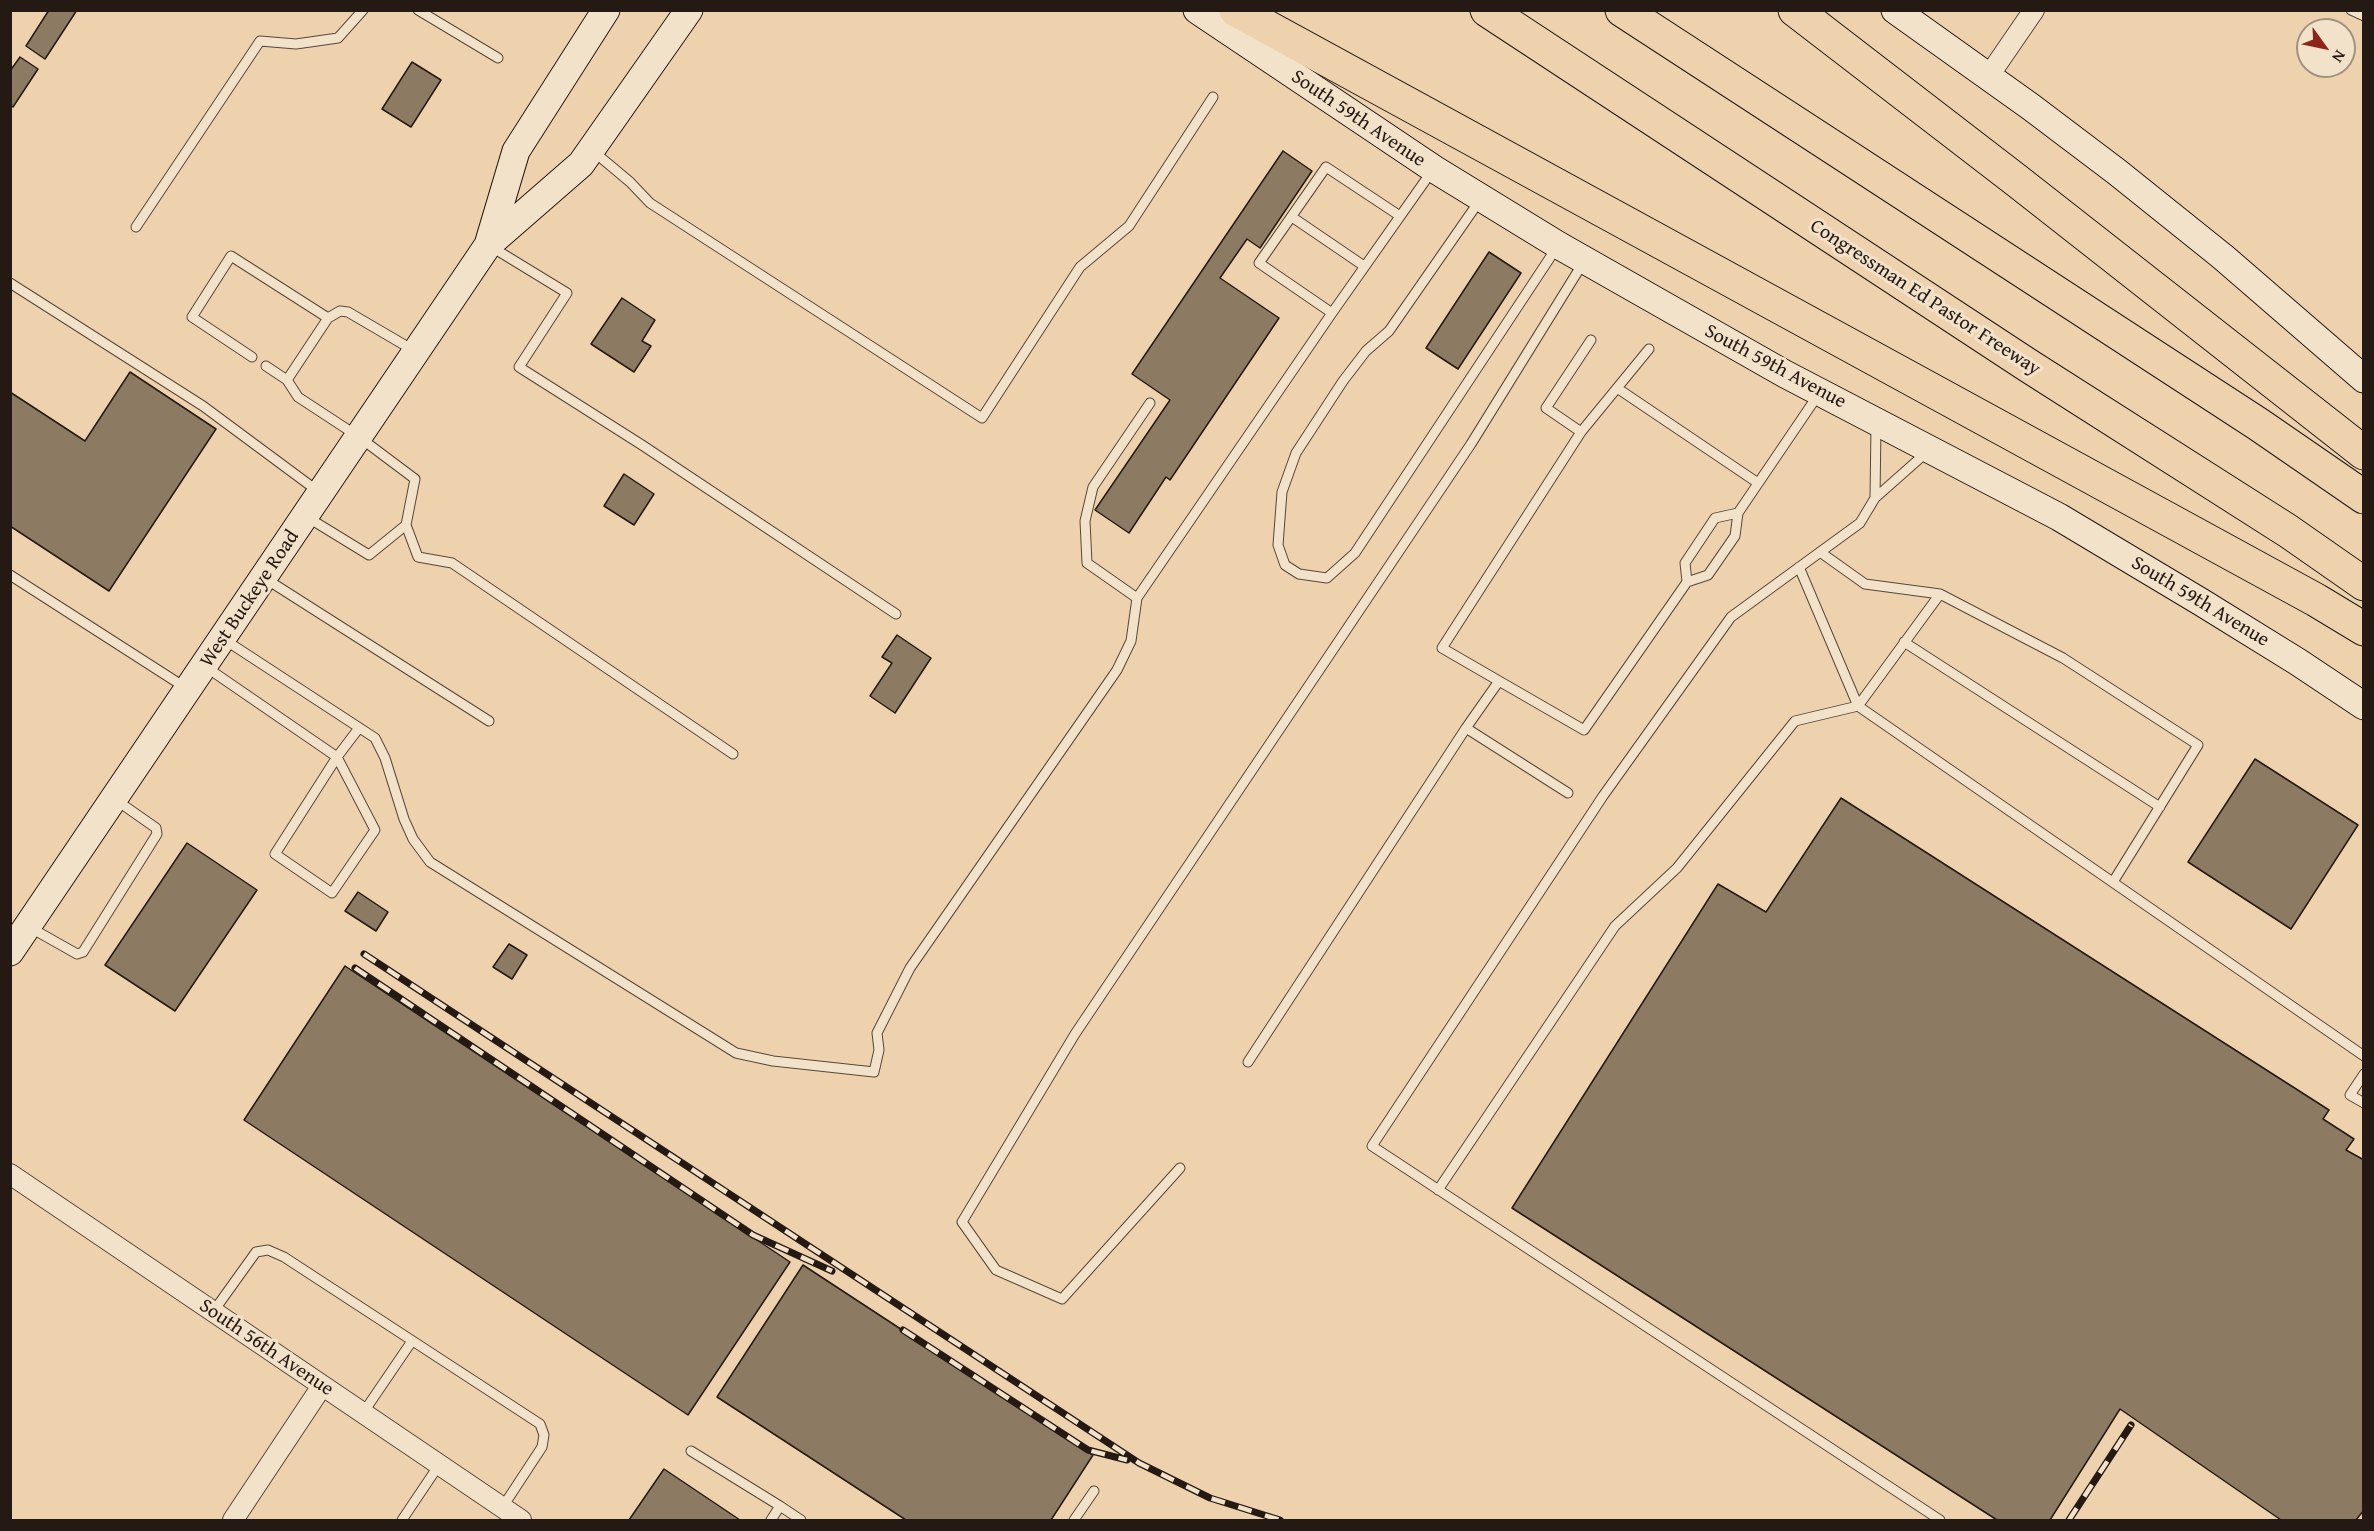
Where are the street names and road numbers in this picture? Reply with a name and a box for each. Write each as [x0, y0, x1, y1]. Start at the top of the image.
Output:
street label: South 59th Avenue [1286, 65, 1430, 173]
street label: Congressman Ed Pastor Freeway [1805, 214, 2045, 382]
street label: South 59th Avenue [1700, 320, 1850, 414]
street label: West Buckeye Road [195, 526, 305, 672]
street label: South 59th Avenue [2127, 551, 2273, 653]
street label: South 56th Avenue [194, 1294, 338, 1402]

